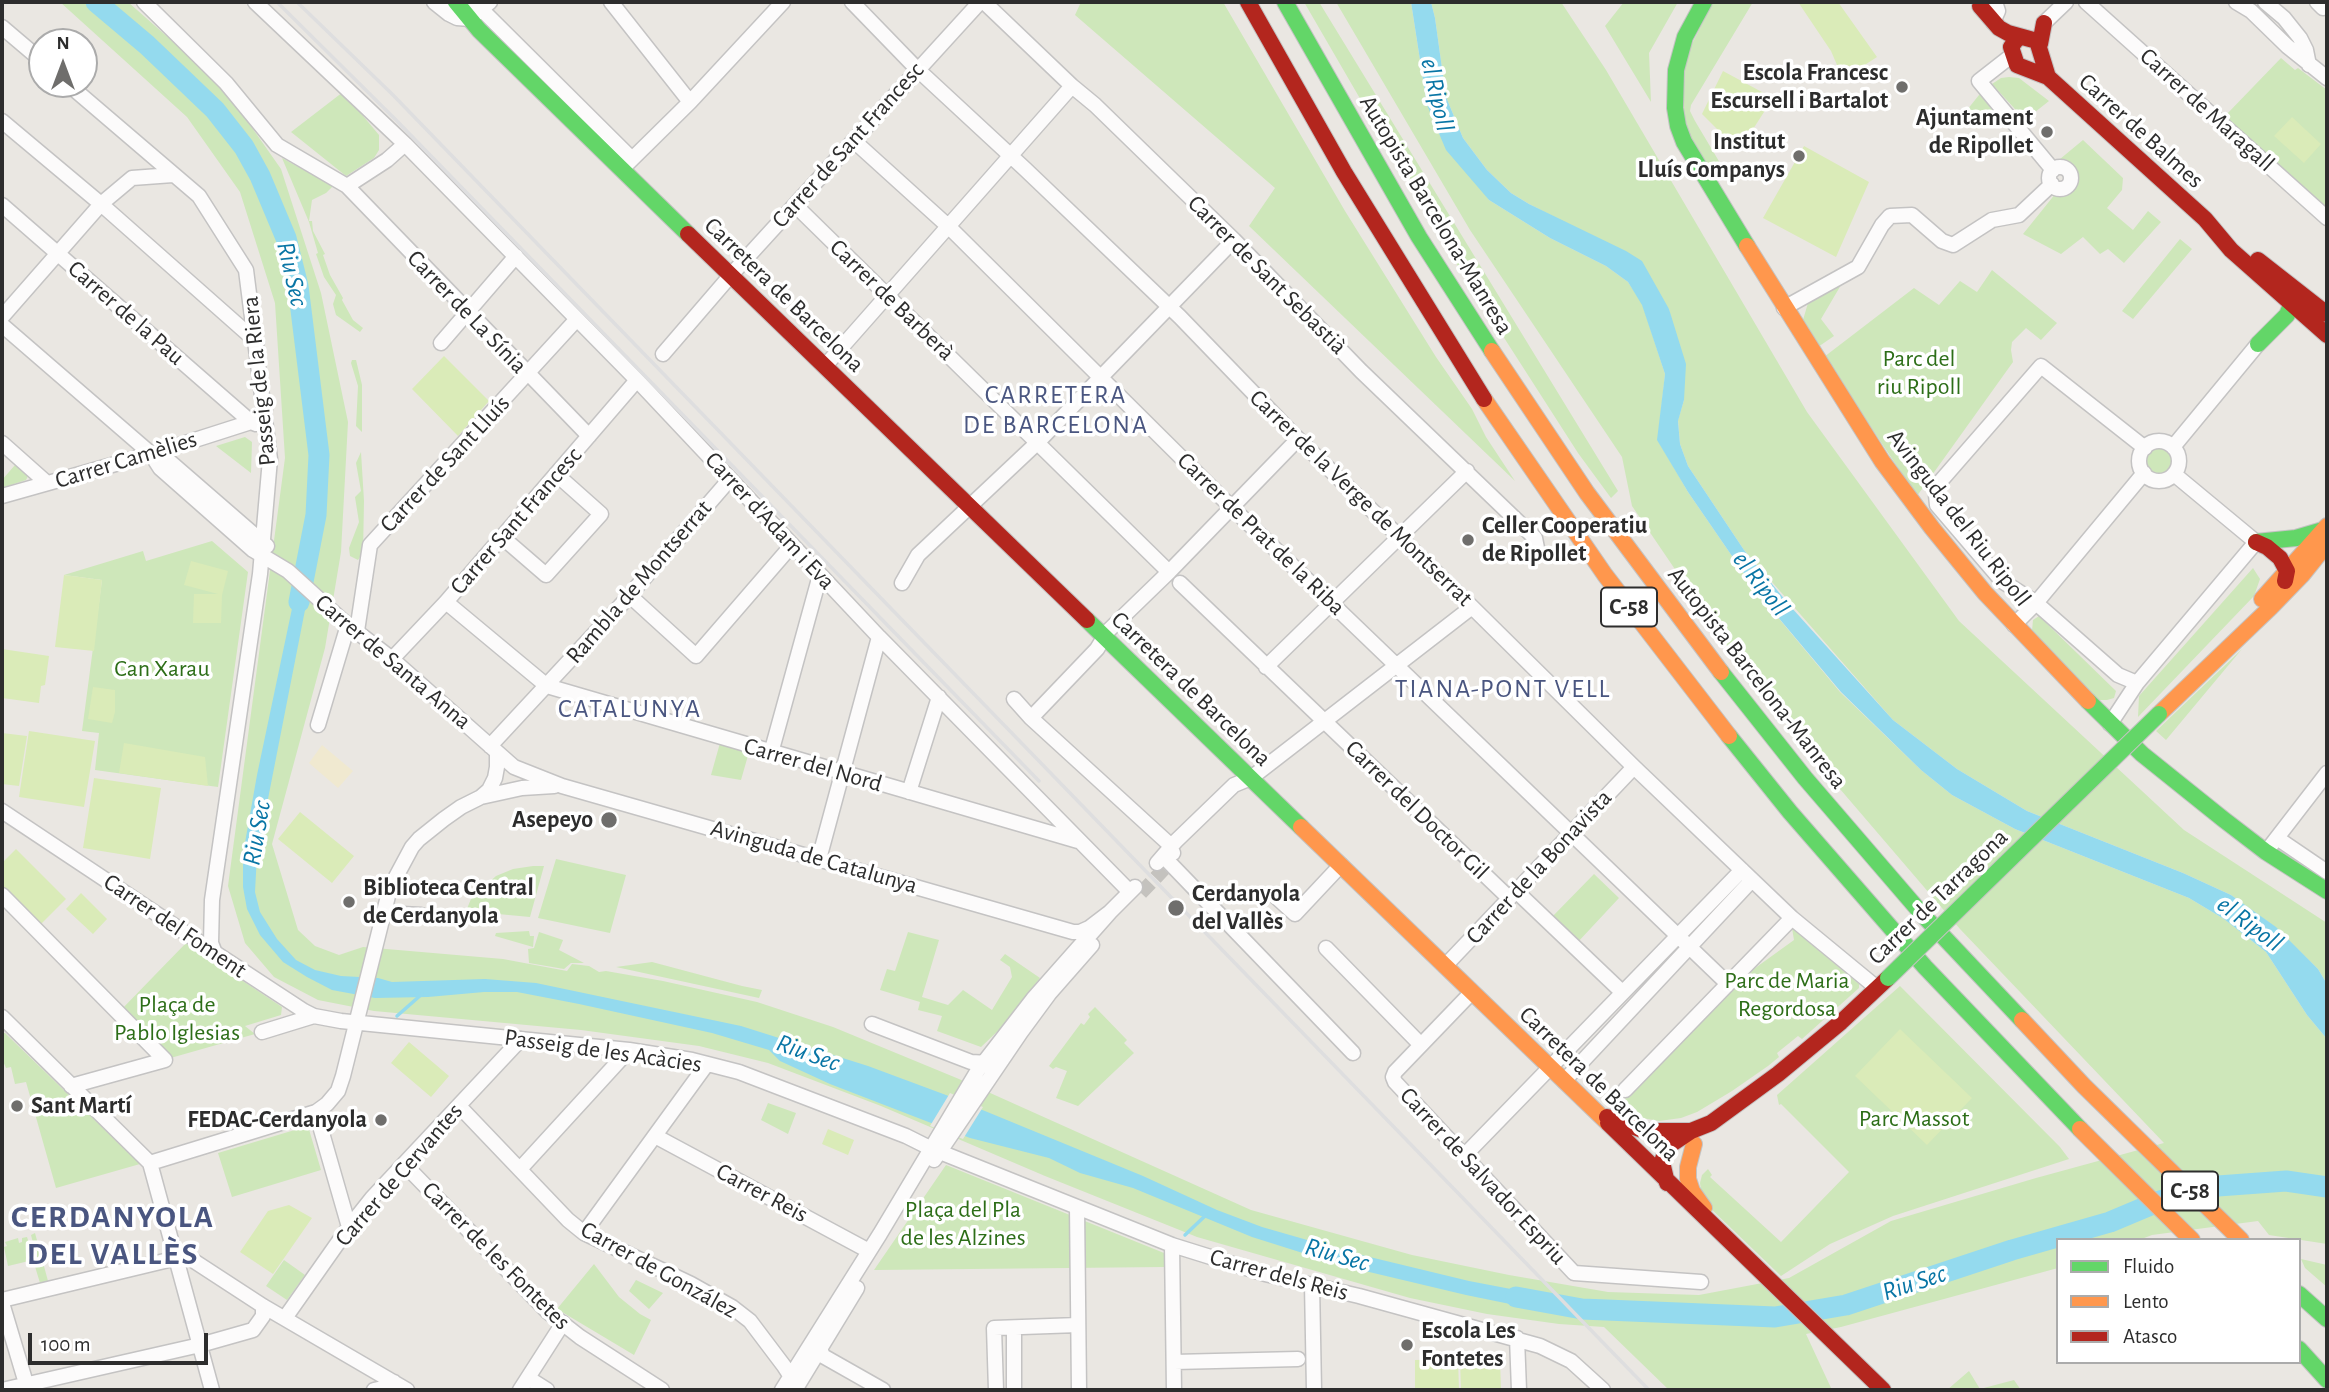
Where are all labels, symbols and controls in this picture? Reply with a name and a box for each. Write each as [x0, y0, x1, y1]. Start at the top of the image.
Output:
north arrow [28, 28, 98, 98]
text: N [56, 34, 70, 53]
street label: Carrer de Maragall [2134, 42, 2280, 178]
water label: el Ripoll [1413, 55, 1461, 135]
street label: Carrer de Sant Francesc [766, 56, 930, 234]
place label: Escola Francesc Escursell i Bartalot [1710, 59, 1888, 115]
street label: Carrer de Balmes [2073, 67, 2209, 195]
marker: Escola Francesc Escursell i Bartalot [1894, 79, 1910, 95]
street label: Autopista Barcelona-Manresa [1353, 90, 1519, 340]
place label: Ajuntament de Ripollet [1916, 104, 2033, 160]
marker: Ajuntament de Ripollet [2039, 124, 2055, 140]
place label: Institut Lluís Companys [1637, 128, 1785, 184]
marker: Institut Lluís Companys [1791, 148, 1807, 164]
street label: Carrer de Sant Sebastià [1181, 189, 1353, 361]
street label: Carretera de Barcelona [698, 211, 870, 379]
street label: Carrer de Barberà [824, 233, 960, 367]
water label: Riu Sec [269, 239, 315, 309]
street label: Carrer de La Sínia [401, 244, 533, 380]
street label: Carrer de la Pau [62, 255, 190, 371]
street label: Passeig de la Riera [236, 295, 282, 467]
park label: Parc del riu Ripoll [1877, 345, 1961, 401]
district label: CARRETERA DE BARCELONA [964, 379, 1148, 440]
street label: Carrer de la Verge de Montserrat [1243, 384, 1479, 612]
street label: Carrer de Sant Lluís [374, 389, 516, 539]
street label: Avinguda del Riu Ripoll [1881, 424, 2037, 612]
street label: Carrer Camèlies [52, 425, 200, 495]
street label: Carrer Sant Francesc [444, 441, 588, 601]
street label: Carrer d'Adam i Eva [699, 446, 841, 596]
street label: Carrer de Prat de la Riba [1171, 446, 1351, 622]
street label: Rambla de Montserrat [560, 494, 718, 670]
place label: Celler Cooperatiu de Ripollet [1482, 512, 1647, 568]
marker: Celler Cooperatiu de Ripollet [1460, 532, 1476, 548]
water label: el Ripoll [1726, 545, 1796, 623]
street label: Autopista Barcelona-Manresa [1661, 561, 1853, 795]
road number: C-58 [1601, 587, 1657, 626]
street label: Carrer de Santa Anna [309, 588, 477, 736]
street label: Carretera de Barcelona [1105, 605, 1277, 773]
park label: Can Xarau [114, 655, 210, 683]
district label: TIANA-PONT VELL [1397, 673, 1609, 705]
district label: CATALUNYA [559, 693, 701, 725]
street label: Carrer del Nord [741, 732, 885, 798]
street label: Carrer del Doctor Gil [1339, 734, 1495, 886]
street label: Carrer de la Bonavista [1460, 784, 1618, 950]
water label: Riu Sec [236, 798, 278, 868]
place label: Asepeyo [512, 806, 593, 834]
marker: Asepeyo [599, 810, 619, 830]
street label: Avinguda de Catalunya [707, 814, 921, 900]
street label: Carrer de Tarragona [1862, 823, 2014, 971]
street label: Carrer del Foment [98, 868, 252, 984]
place label: Biblioteca Central de Cerdanyola [363, 874, 534, 930]
place label: Cerdanyola del Vallès [1192, 880, 1300, 936]
water label: el Ripoll [2211, 889, 2289, 959]
marker: Biblioteca Central de Cerdanyola [341, 894, 357, 910]
marker: Cerdanyola del Vallès [1166, 898, 1186, 918]
park label: Parc de Maria Regordosa [1724, 967, 1850, 1023]
park label: Plaça de Pablo Iglesias [114, 991, 240, 1047]
street label: Carretera de Barcelona [1513, 1000, 1685, 1168]
street label: Passeig de les Acàcies [502, 1023, 704, 1079]
water label: Riu Sec [772, 1027, 844, 1079]
street label: Carrer de Salvador Espriu [1393, 1081, 1573, 1271]
place label: Sant Martí [31, 1092, 132, 1120]
street label: Carrer de Cervantes [329, 1097, 469, 1253]
marker: Sant Martí [9, 1098, 25, 1114]
park label: Parc Massot [1859, 1105, 1969, 1133]
place label: FEDAC-Cerdanyola [187, 1106, 367, 1134]
marker: FEDAC-Cerdanyola [373, 1112, 389, 1128]
street label: Carrer Reis [711, 1157, 813, 1229]
road number: C-58 [2162, 1172, 2218, 1210]
street label: Carrer de les Fontetes [416, 1176, 576, 1336]
park label: Plaça del Pla de les Alzines [900, 1196, 1026, 1252]
district label: CERDANYOLA DEL VALLÈS [12, 1198, 214, 1273]
street label: Carrer de González [576, 1215, 742, 1325]
water label: Riu Sec [1301, 1231, 1373, 1279]
legend [2056, 1238, 2301, 1364]
street label: Carrer dels Reis [1207, 1243, 1351, 1307]
text: Fluido [2123, 1256, 2174, 1277]
water label: Riu Sec [1878, 1258, 1950, 1308]
text: Lento [2123, 1291, 2169, 1312]
place label: Escola Les Fontetes [1421, 1317, 1516, 1373]
scale bar [32, 1318, 212, 1362]
text: Atasco [2123, 1326, 2177, 1347]
text: 100 m [41, 1334, 91, 1355]
marker: Escola Les Fontetes [1399, 1337, 1415, 1353]

